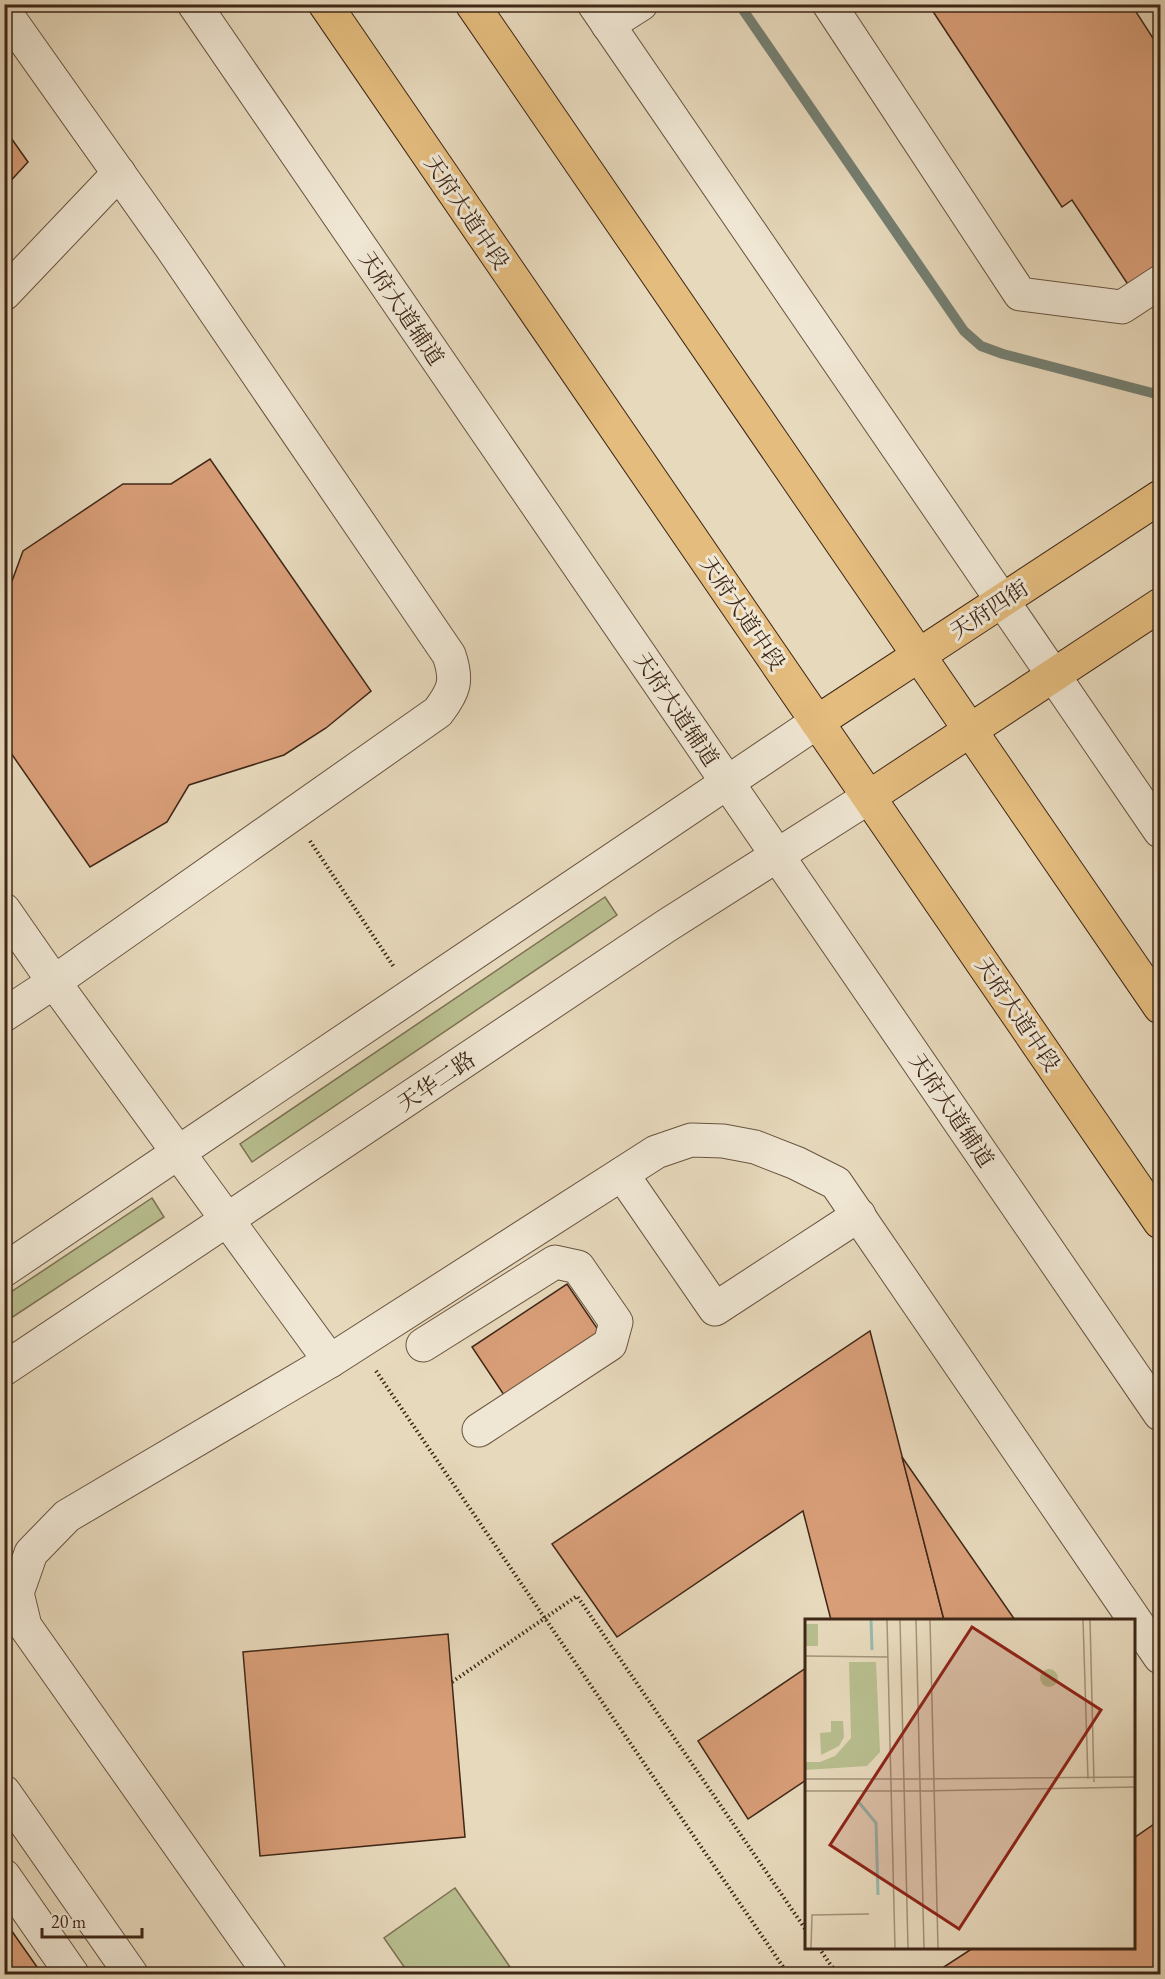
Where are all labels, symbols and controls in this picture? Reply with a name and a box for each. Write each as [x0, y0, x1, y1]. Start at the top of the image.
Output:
street label: 天府大道中段 [418, 149, 516, 275]
street label: 天府大道辅道 [353, 245, 451, 371]
street label: 天府大道中段 [694, 550, 792, 676]
street label: 天府四街 [944, 573, 1034, 646]
street label: 天府大道辅道 [628, 646, 726, 772]
street label: 天府大道中段 [969, 951, 1067, 1077]
street label: 天华二路 [392, 1045, 481, 1118]
street label: 天府大道辅道 [903, 1047, 1001, 1173]
inset map [805, 1619, 1135, 1949]
scale bar [42, 1901, 142, 1939]
text: 20 m [51, 1910, 86, 1933]

